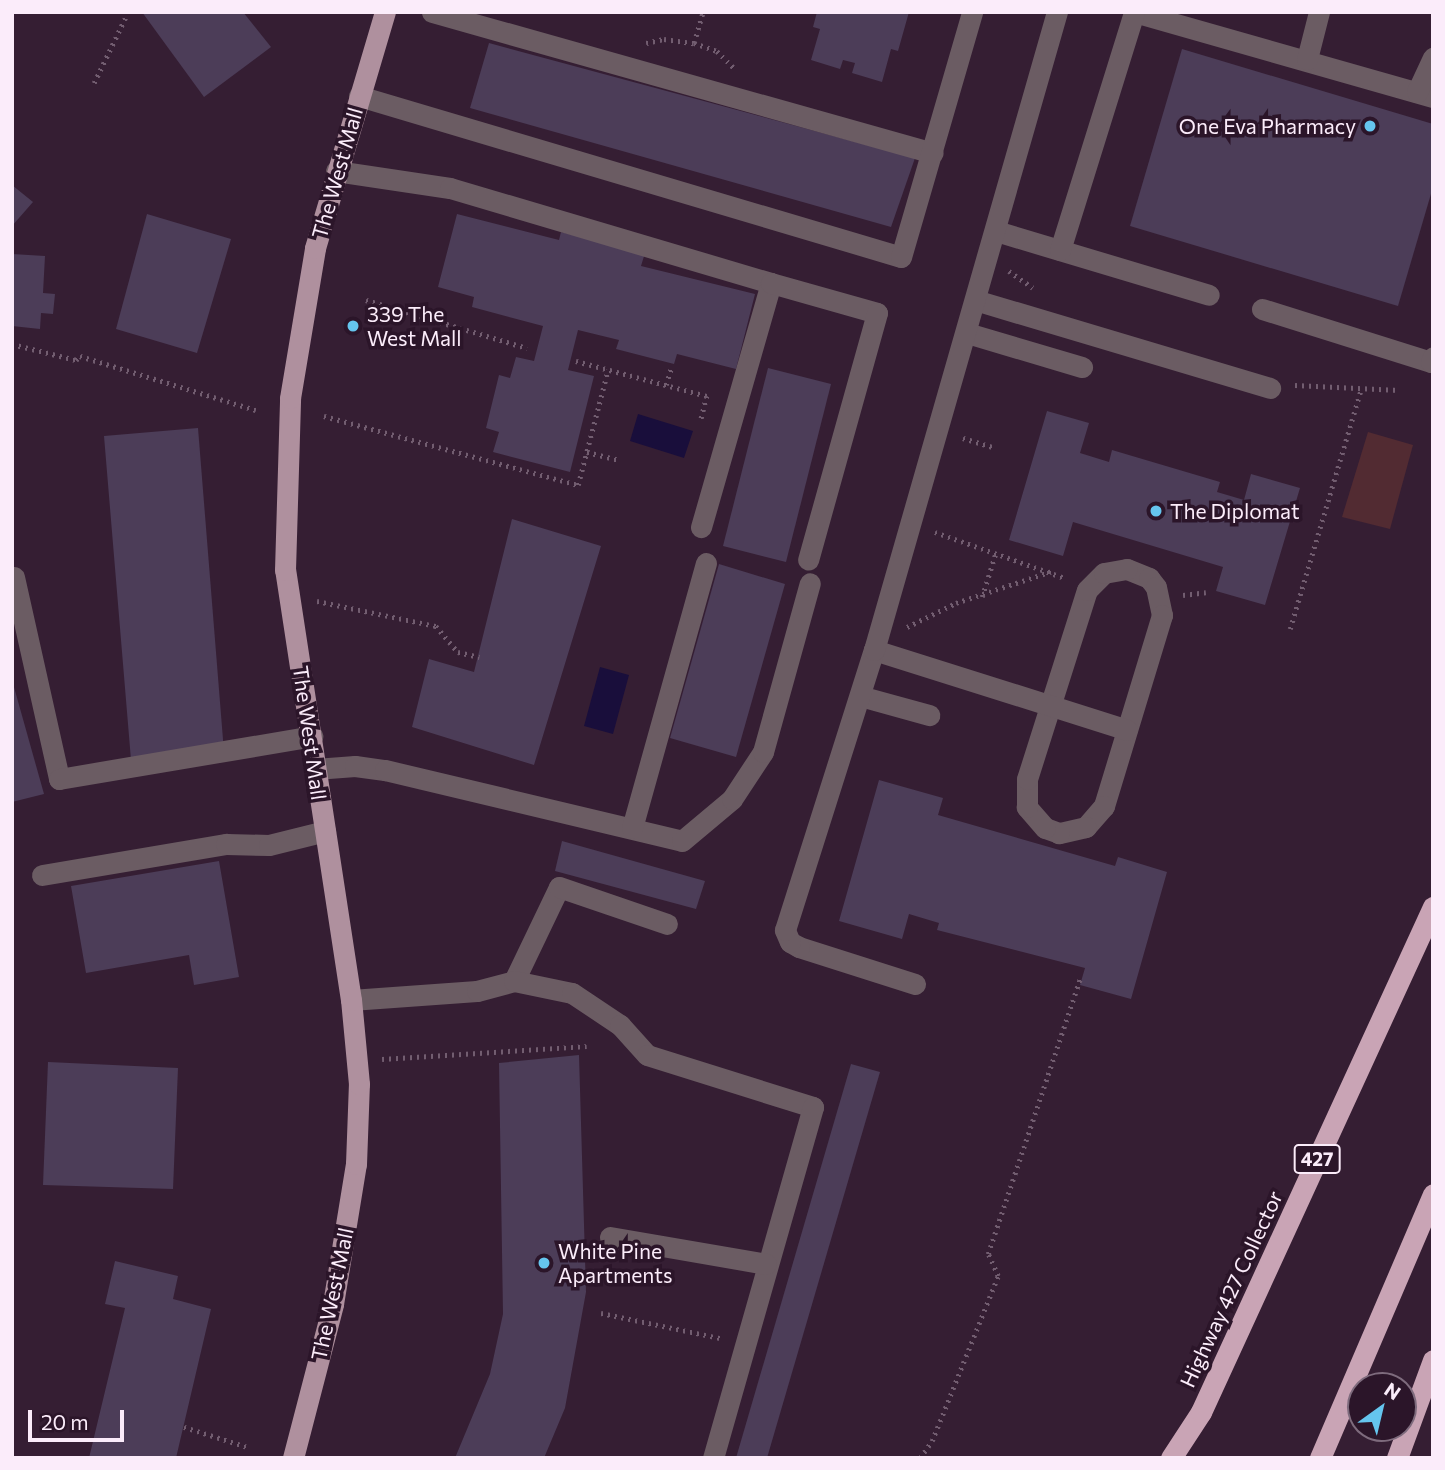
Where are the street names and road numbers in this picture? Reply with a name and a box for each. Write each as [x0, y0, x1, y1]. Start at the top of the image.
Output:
street label: The West Mall [306, 104, 368, 242]
street label: The West Mall [288, 664, 332, 802]
road number: 427 [1292, 1144, 1342, 1175]
street label: Highway 427 Collector [1174, 1187, 1288, 1391]
street label: The West Mall [306, 1225, 358, 1363]

